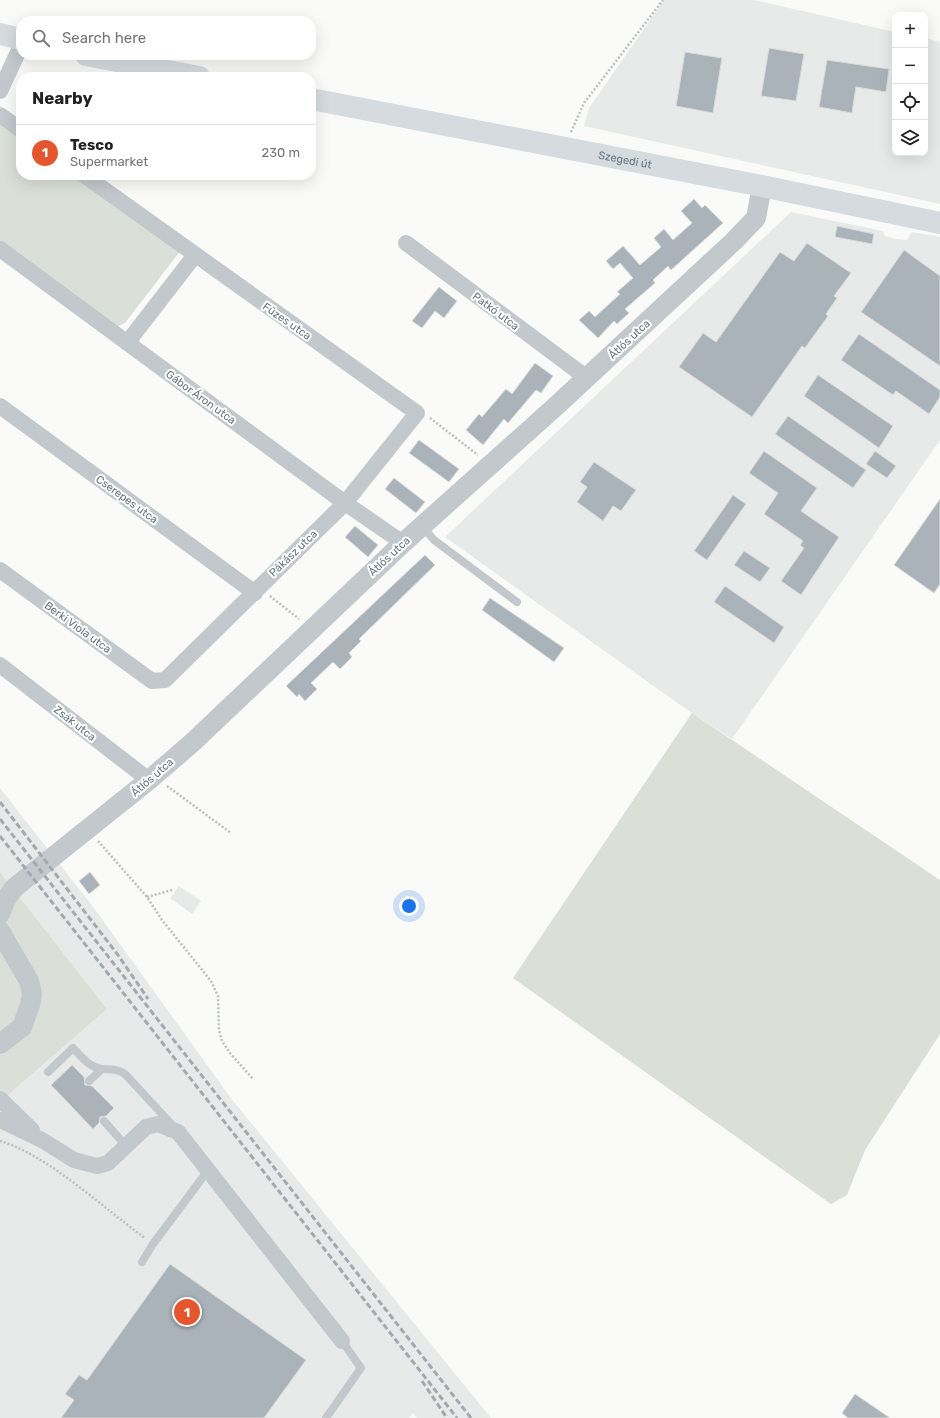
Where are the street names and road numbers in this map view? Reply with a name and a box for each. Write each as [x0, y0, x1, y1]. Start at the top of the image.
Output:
street label: Szegedi út [597, 149, 654, 172]
street label: Patkó utca [470, 290, 521, 333]
street label: Füzes utca [260, 300, 313, 343]
street label: Átlós utca [606, 317, 653, 362]
street label: Gábor Áron utca [163, 368, 238, 427]
street label: Cserepes utca [93, 473, 160, 526]
street label: Pákász utca [267, 527, 320, 579]
street label: Átlós utca [366, 534, 413, 579]
street label: Berki Viola utca [42, 599, 114, 656]
street label: Zsák utca [51, 703, 98, 744]
street label: Átlós utca [129, 755, 176, 799]

